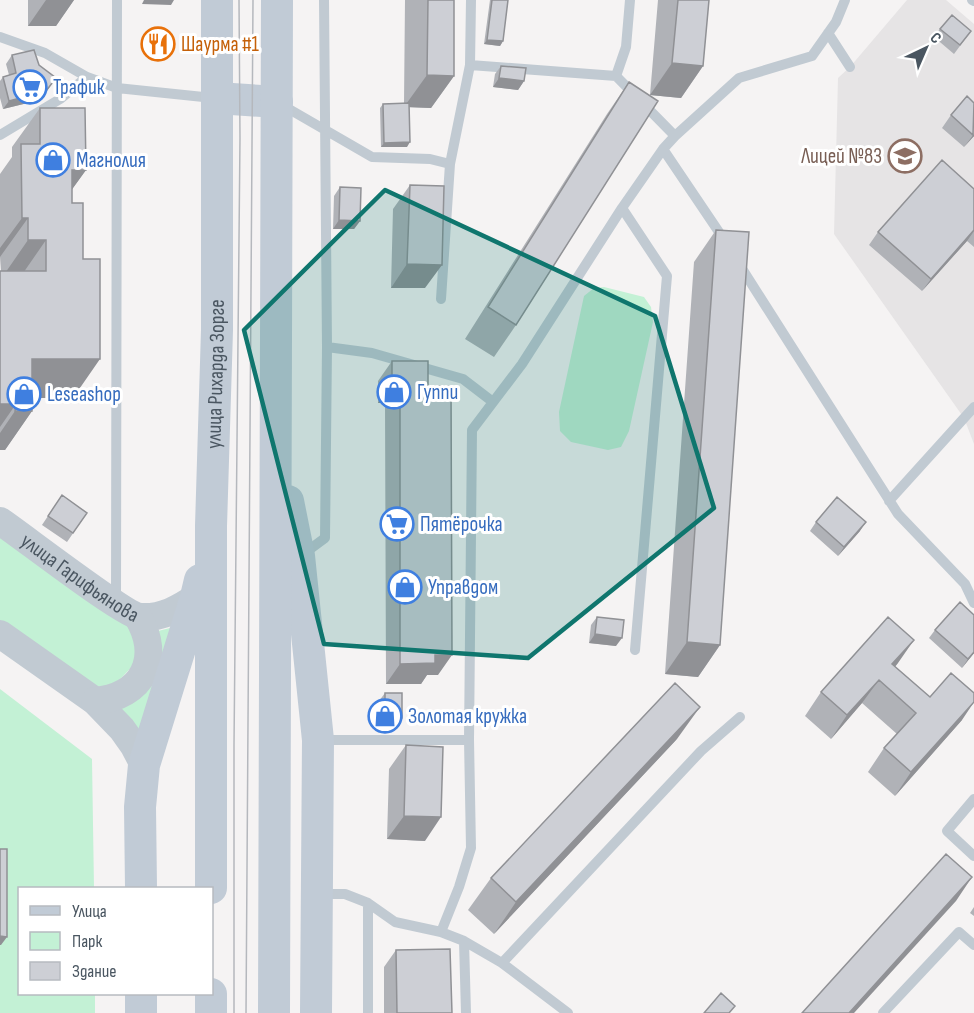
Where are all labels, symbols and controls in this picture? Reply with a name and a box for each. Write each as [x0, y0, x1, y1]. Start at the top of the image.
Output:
north arrow [896, 18, 956, 78]
restaurant icon: Шаурма #1 [140, 26, 176, 62]
text: С [926, 29, 945, 48]
place label: Шаурма #1 [181, 32, 259, 57]
supermarket icon: Трафик [12, 69, 48, 105]
place label: Трафик [53, 75, 105, 100]
school or university icon: Лицей №83 [887, 138, 923, 174]
shop icon: Магнолия [35, 142, 71, 178]
place label: Лицей №83 [800, 144, 882, 169]
place label: Магнолия [76, 148, 146, 173]
street label: улица Рихарда Зорге [201, 299, 230, 449]
shop icon: Гуппи [376, 374, 412, 410]
shop icon: Leseashop [6, 376, 42, 412]
place label: Гуппи [417, 380, 458, 405]
place label: Leseashop [47, 382, 121, 407]
supermarket icon: Пятёрочка [379, 506, 415, 542]
place label: Пятёрочка [420, 512, 503, 537]
street label: улица Гарифьянова [16, 528, 143, 628]
shop icon: Управдом [387, 569, 423, 605]
place label: Управдом [428, 575, 498, 600]
shop icon: Золотая кружка [367, 698, 403, 734]
place label: Золотая кружка [408, 704, 527, 729]
legend [18, 887, 213, 995]
text: Улица [72, 901, 107, 922]
text: Парк [72, 931, 103, 952]
text: Здание [72, 961, 117, 982]

